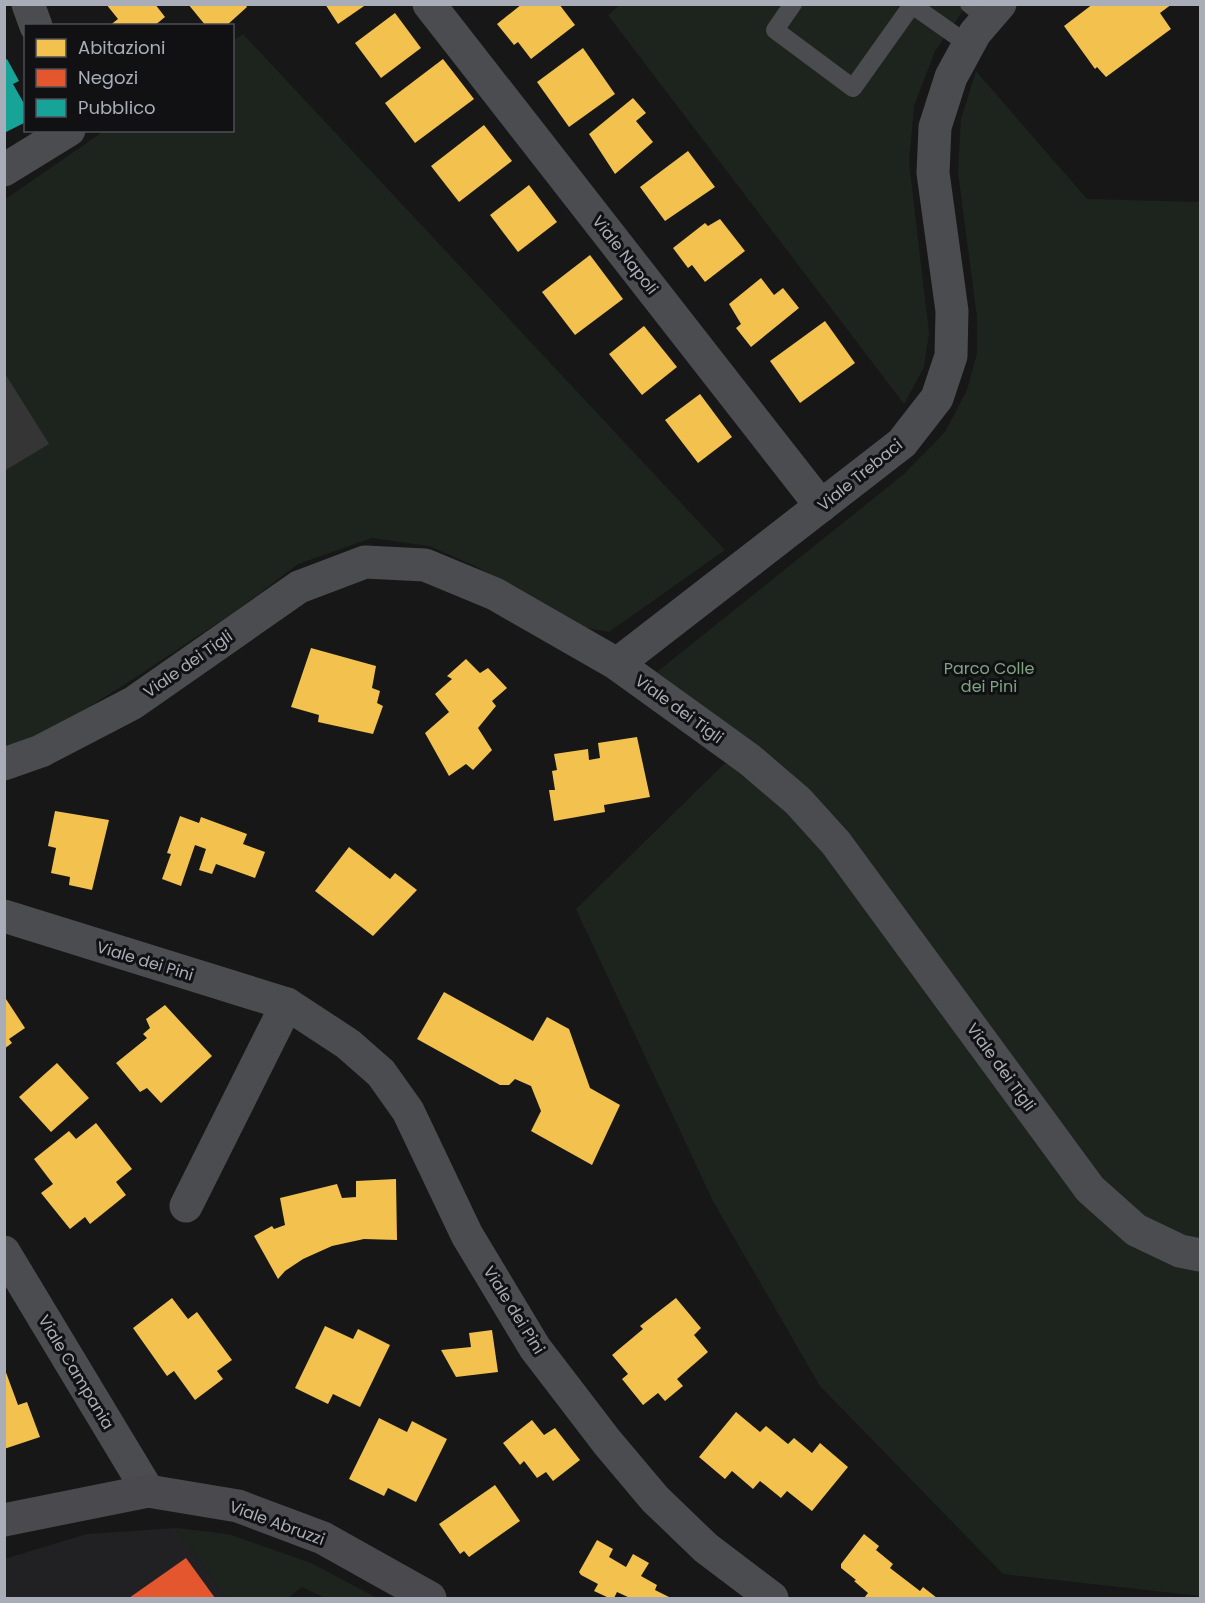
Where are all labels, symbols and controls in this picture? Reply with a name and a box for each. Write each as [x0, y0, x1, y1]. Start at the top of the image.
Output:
legend [24, 24, 234, 132]
text: Abitazioni [78, 35, 166, 60]
text: Negozi [78, 65, 138, 90]
text: Pubblico [78, 95, 156, 120]
street label: Viale Napoli [587, 211, 663, 299]
street label: Viale Trebaci [813, 433, 907, 517]
street label: Viale dei Tigli [139, 625, 237, 703]
park label: Parco Colle dei Pini [944, 657, 1034, 698]
street label: Viale dei Tigli [630, 669, 728, 749]
street label: Viale dei Pini [94, 935, 196, 987]
street label: Viale dei Tigli [961, 1018, 1041, 1116]
street label: Viale dei Pini [478, 1261, 550, 1359]
street label: Viale Campania [33, 1310, 119, 1434]
street label: Viale Abruzzi [226, 1495, 328, 1551]

